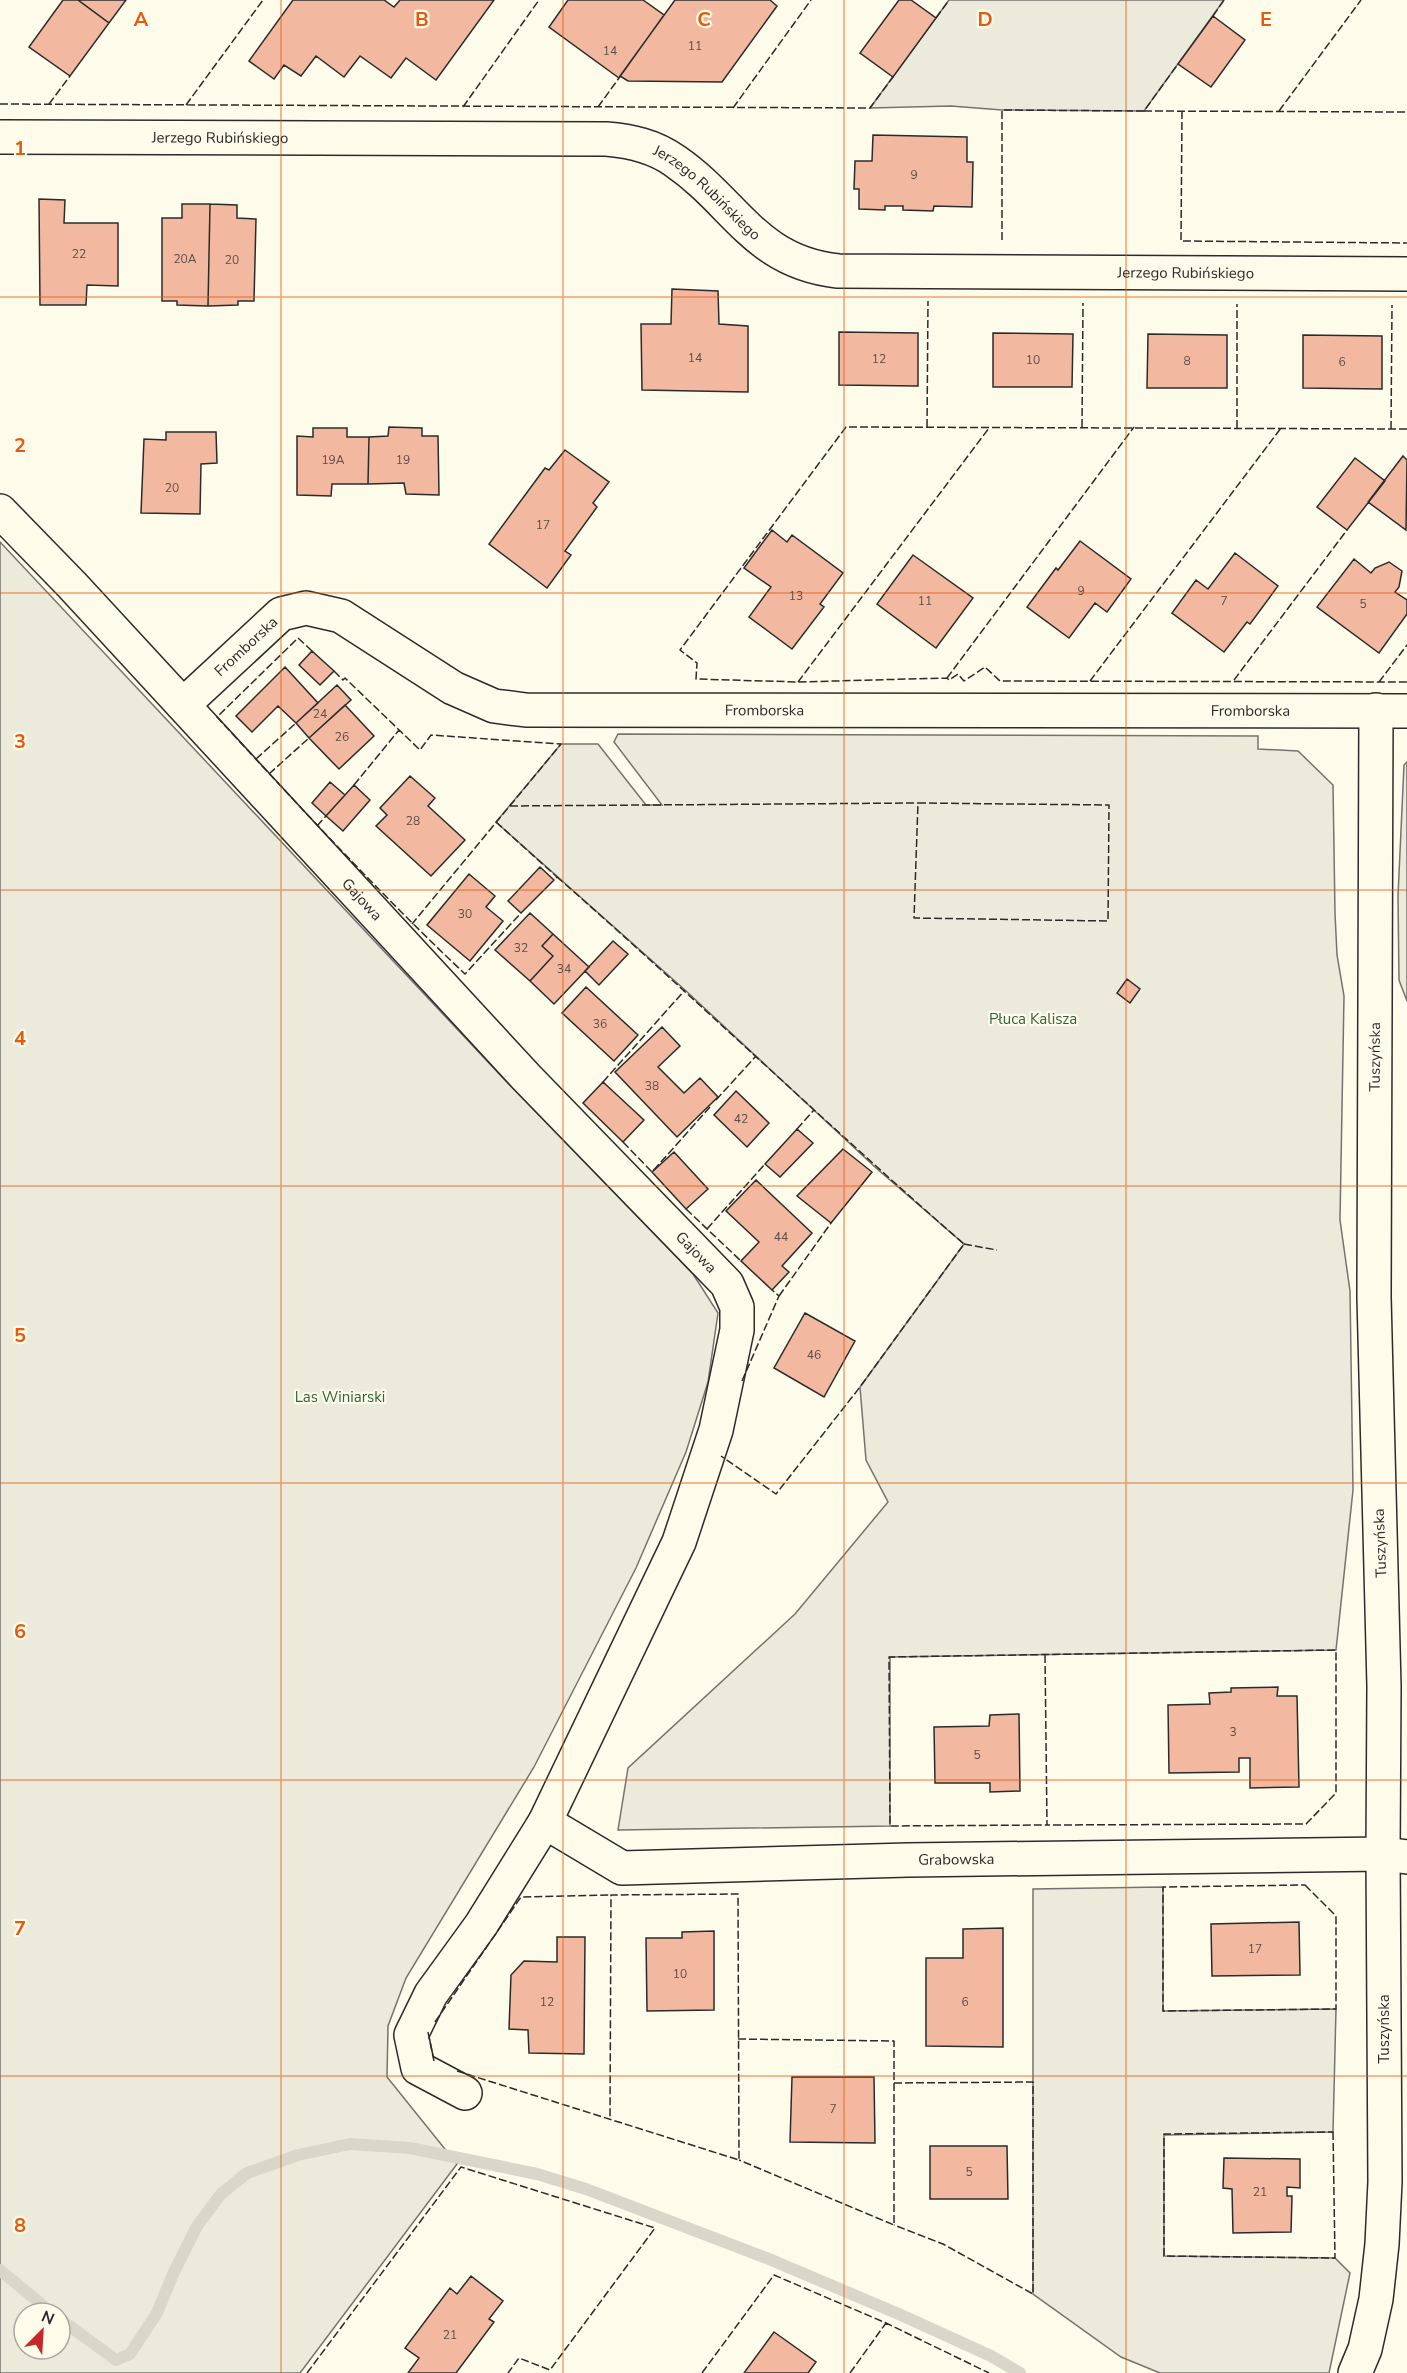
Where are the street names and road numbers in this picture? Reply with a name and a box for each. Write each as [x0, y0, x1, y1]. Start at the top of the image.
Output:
street label: Jerzego Rubińskiego [151, 127, 288, 148]
street label: Jerzego Rubińskiego [649, 140, 765, 245]
street label: Jerzego Rubińskiego [1116, 262, 1254, 283]
street label: Fromborska [210, 612, 282, 681]
street label: Fromborska [725, 700, 804, 720]
street label: Fromborska [1211, 701, 1290, 721]
street label: Gajowa [337, 874, 387, 925]
street label: Tuszyńska [1365, 1022, 1385, 1091]
street label: Gajowa [671, 1227, 721, 1278]
street label: Tuszyńska [1369, 1508, 1391, 1578]
street label: Grabowska [918, 1849, 994, 1870]
street label: Tuszyńska [1374, 1994, 1394, 2064]

